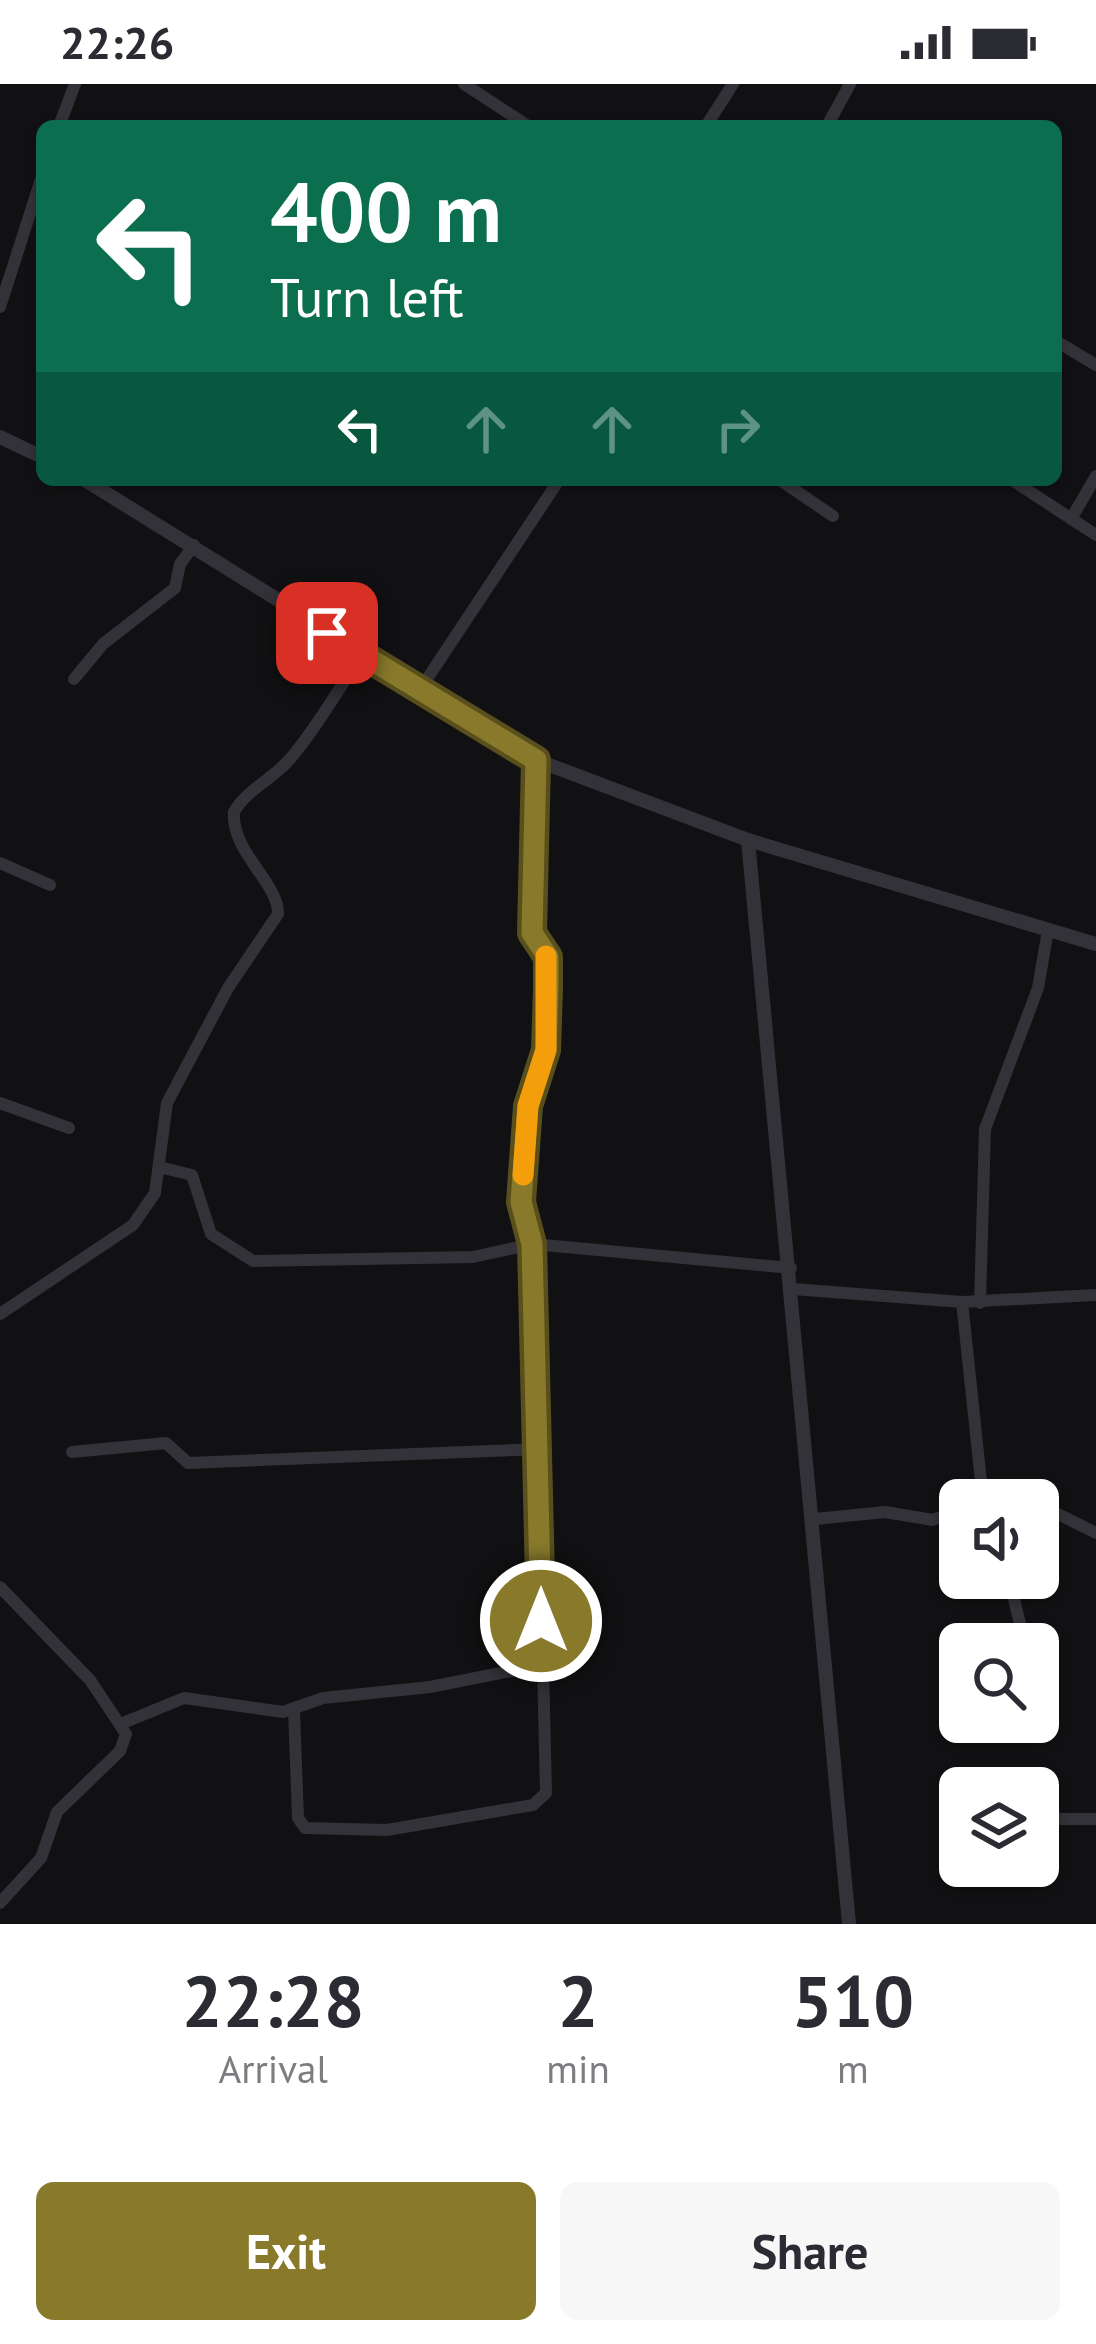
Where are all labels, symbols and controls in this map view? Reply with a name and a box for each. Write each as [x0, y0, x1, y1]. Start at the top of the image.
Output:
text: 22:26 [60, 13, 174, 71]
text: 400 m [270, 156, 502, 265]
icon: left [72, 168, 228, 324]
text: Turn left [270, 262, 464, 332]
icon: left [327, 396, 393, 462]
icon: ahead [453, 396, 519, 462]
icon: ahead [579, 396, 645, 462]
icon: right [705, 396, 771, 462]
pin [276, 582, 378, 684]
icon: arrive [294, 600, 360, 666]
map controls [939, 1479, 1059, 1887]
button: sound [939, 1479, 1059, 1599]
position arrow [478, 1558, 604, 1684]
button: search [939, 1623, 1059, 1743]
button: layers [939, 1767, 1059, 1887]
text: 22:28 [182, 1954, 365, 2047]
text: 2 [558, 1954, 599, 2047]
text: 510 [792, 1954, 914, 2047]
text: Arrival [219, 2043, 328, 2094]
text: min [546, 2043, 610, 2094]
text: m [837, 2043, 869, 2094]
button: Exit [36, 2182, 536, 2320]
button: Share [560, 2182, 1060, 2320]

